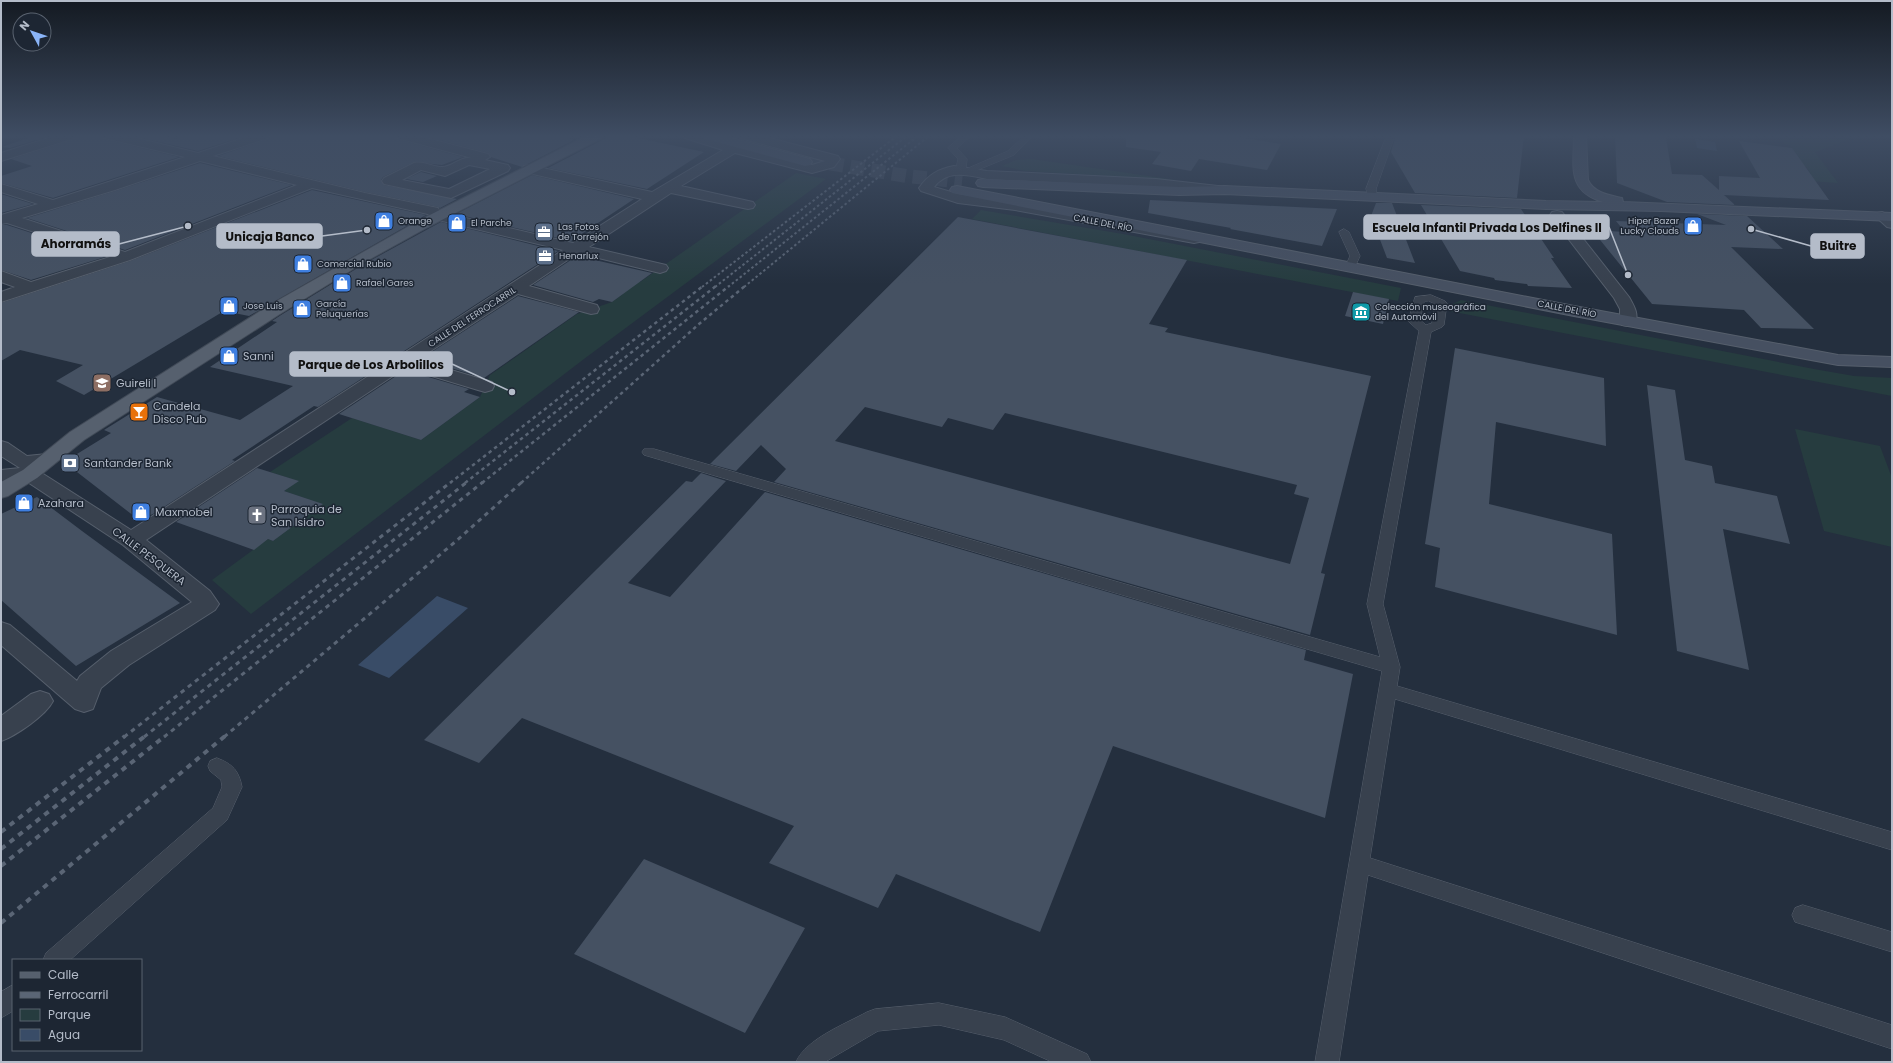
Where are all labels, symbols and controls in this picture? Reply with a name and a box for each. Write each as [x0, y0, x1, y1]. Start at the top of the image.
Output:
north arrow [12, 12, 52, 52]
text: N [16, 17, 33, 34]
shop icon: Orange [373, 210, 395, 232]
street label: CALLE DEL RÍO [1072, 211, 1134, 235]
shop icon: El Parche [446, 212, 468, 234]
place label: Orange [398, 215, 432, 227]
callout: Escuela Infantil Privada Los Delfines II [1364, 215, 1609, 239]
place label: Hiper Bazar Lucky Clouds [1620, 215, 1680, 237]
shop icon: Hiper Bazar Lucky Clouds [1682, 215, 1704, 237]
place label: El Parche [471, 217, 512, 229]
text: Escuela Infantil Privada Los Delfines II [1372, 219, 1602, 236]
office icon: Las Fotos de Torrejón [533, 221, 555, 243]
place label: Las Fotos de Torrejón [558, 221, 609, 243]
callout: Unicaja Banco [217, 224, 322, 248]
text: Unicaja Banco [226, 228, 315, 245]
callout: Ahorramás [32, 232, 119, 256]
callout: Buitre [1811, 234, 1864, 258]
text: Ahorramás [41, 235, 112, 252]
text: Buitre [1820, 237, 1857, 254]
office icon: Henarlux [534, 245, 556, 267]
place label: Henarlux [559, 250, 599, 262]
shop icon: Comercial Rubio [292, 253, 314, 275]
place label: Comercial Rubio [317, 258, 392, 270]
shop icon: Rafael Gares [331, 272, 353, 294]
place label: Rafael Gares [356, 277, 414, 289]
street label: CALLE DEL FERROCARRIL [426, 284, 518, 350]
shop icon: Jose Luis [218, 295, 240, 317]
street label: CALLE DEL RÍO [1536, 297, 1598, 321]
shop icon: García Peluquerías [291, 298, 313, 320]
place label: García Peluquerías [316, 298, 369, 320]
place label: Jose Luis [243, 300, 283, 312]
museum icon: Colección museográfica del Automóvil [1350, 301, 1372, 323]
place label: Colección museográfica del Automóvil [1375, 301, 1486, 323]
shop icon: Sanni [218, 345, 240, 367]
place label: Sanni [243, 348, 274, 364]
callout: Parque de Los Arbolillos [290, 352, 452, 376]
text: Parque de Los Arbolillos [298, 356, 444, 373]
school or university icon: Guireli I [91, 372, 113, 394]
place label: Guireli I [116, 375, 156, 391]
place label: Candela Disco Pub [153, 398, 207, 427]
bar icon: Candela Disco Pub [128, 401, 150, 423]
bank icon: Santander Bank [59, 452, 81, 474]
place label: Santander Bank [84, 455, 172, 471]
shop icon: Azahara [13, 492, 35, 514]
place label: Azahara [38, 495, 84, 511]
shop icon: Maxmobel [130, 501, 152, 523]
place label: Parroquia de San Isidro [271, 501, 342, 530]
place label: Maxmobel [155, 504, 213, 520]
church icon: Parroquia de San Isidro [246, 504, 268, 526]
street label: CALLE PESQUERA [109, 523, 190, 589]
legend [12, 959, 142, 1051]
text: Calle [48, 966, 79, 983]
text: Ferrocarril [48, 986, 108, 1003]
text: Parque [48, 1006, 91, 1023]
text: Agua [48, 1026, 80, 1043]

